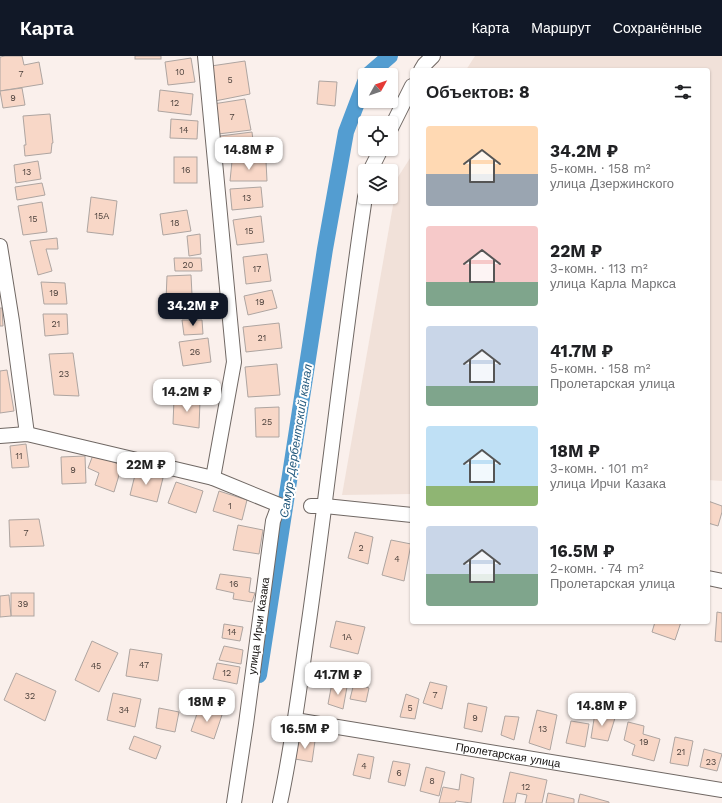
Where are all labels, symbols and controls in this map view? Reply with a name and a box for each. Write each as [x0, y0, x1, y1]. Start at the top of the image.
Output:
text: Карта [20, 17, 74, 40]
text: Карта [472, 20, 509, 36]
text: Маршрут [531, 20, 591, 36]
text: Сохранённые [613, 20, 702, 36]
house number: 10 [175, 67, 185, 77]
north arrow [358, 68, 398, 108]
map controls [358, 68, 398, 204]
house number: 7 [18, 69, 24, 79]
house number: 5 [227, 75, 233, 85]
icon: filters [672, 81, 694, 103]
text: Объектов: 8 [426, 82, 530, 102]
house number: 9 [10, 93, 16, 103]
house number: 12 [171, 98, 179, 108]
house number: 7 [229, 112, 235, 122]
button: locate [358, 116, 398, 156]
house number: 14 [179, 125, 189, 135]
pin: 14.8M ₽ [212, 137, 286, 171]
text: 34.2M ₽ [550, 141, 618, 161]
text: 14.8M ₽ [224, 142, 274, 157]
icon: home [458, 142, 506, 190]
text: 5-комн. · 158 m² [550, 161, 651, 176]
button: layers [358, 164, 398, 204]
house number: 16 [182, 165, 190, 175]
house number: 13 [23, 167, 31, 177]
text: улица Дзержинского [550, 176, 674, 191]
house number: 13 [243, 193, 251, 203]
house number: 15А [95, 211, 109, 221]
house number: 15 [29, 214, 37, 224]
house number: 18 [170, 218, 180, 228]
house number: 15 [245, 226, 253, 236]
text: 22M ₽ [550, 241, 602, 261]
icon: home [458, 242, 506, 290]
house number: 20 [183, 260, 194, 270]
text: 3-комн. · 113 m² [550, 261, 648, 276]
house number: 17 [253, 264, 261, 274]
text: улица Карла Маркса [550, 276, 676, 291]
house number: 19 [49, 288, 59, 298]
pin: 34.2M ₽ [156, 293, 230, 327]
house number: 19 [255, 297, 265, 307]
text: 34.2M ₽ [167, 298, 219, 313]
house number: 21 [52, 319, 60, 329]
house number: 21 [258, 333, 266, 343]
text: 41.7M ₽ [550, 341, 613, 361]
icon: home [458, 342, 506, 390]
house number: 26 [190, 347, 200, 357]
text: 5-комн. · 158 m² [550, 361, 651, 376]
water label: Самур-Дербентский канал [277, 363, 315, 519]
house number: 23 [59, 369, 69, 379]
text: Пролетарская улица [550, 376, 675, 391]
pin: 14.2M ₽ [150, 379, 224, 413]
text: 14.2M ₽ [162, 384, 212, 399]
house number: 25 [262, 417, 272, 427]
text: 18M ₽ [550, 441, 600, 461]
icon: home [458, 442, 506, 490]
house number: 11 [15, 451, 23, 461]
pin: 22M ₽ [118, 452, 174, 486]
text: 22M ₽ [126, 457, 166, 472]
text: 3-комн. · 101 m² [550, 461, 648, 476]
house number: 9 [70, 465, 76, 475]
text: улица Ирчи Казака [550, 476, 666, 491]
house number: 1 [228, 501, 232, 511]
house number: 7 [23, 528, 29, 538]
text: 16.5M ₽ [550, 541, 615, 561]
icon: home [458, 542, 506, 590]
house number: 2 [358, 543, 364, 553]
house number: 4 [394, 554, 400, 564]
text: 2-комн. · 74 m² [550, 561, 644, 576]
street label: улица Ирчи Казака [246, 576, 272, 675]
text: Пролетарская улица [550, 576, 675, 591]
house number: 16 [230, 579, 238, 589]
house number: 39 [18, 599, 28, 609]
house number: 14 [227, 627, 237, 637]
house number: 1А [342, 632, 352, 642]
house number: 47 [139, 660, 149, 670]
house number: 45 [91, 661, 101, 671]
pin: 41.7M ₽ [301, 662, 375, 696]
text: 41.7M ₽ [314, 667, 362, 682]
house number: 12 [223, 668, 231, 678]
pin: 18M ₽ [179, 689, 235, 723]
house number: 7 [432, 690, 438, 700]
house number: 32 [25, 691, 35, 701]
pin: 14.8M ₽ [565, 693, 639, 727]
text: 18M ₽ [188, 694, 226, 709]
text: 14.8M ₽ [577, 698, 627, 713]
house number: 5 [407, 703, 413, 713]
house number: 34 [119, 705, 130, 715]
house number: 9 [472, 713, 478, 723]
pin: 16.5M ₽ [268, 716, 342, 750]
text: 16.5M ₽ [280, 721, 330, 736]
house number: 13 [539, 724, 547, 734]
house number: 19 [639, 737, 649, 747]
street label: Пролетарская улица [455, 740, 562, 770]
house number: 21 [677, 747, 685, 757]
house number: 23 [706, 757, 716, 767]
house number: 4 [361, 761, 367, 771]
house number: 6 [396, 768, 402, 778]
house number: 8 [429, 776, 435, 786]
house number: 12 [522, 782, 530, 792]

